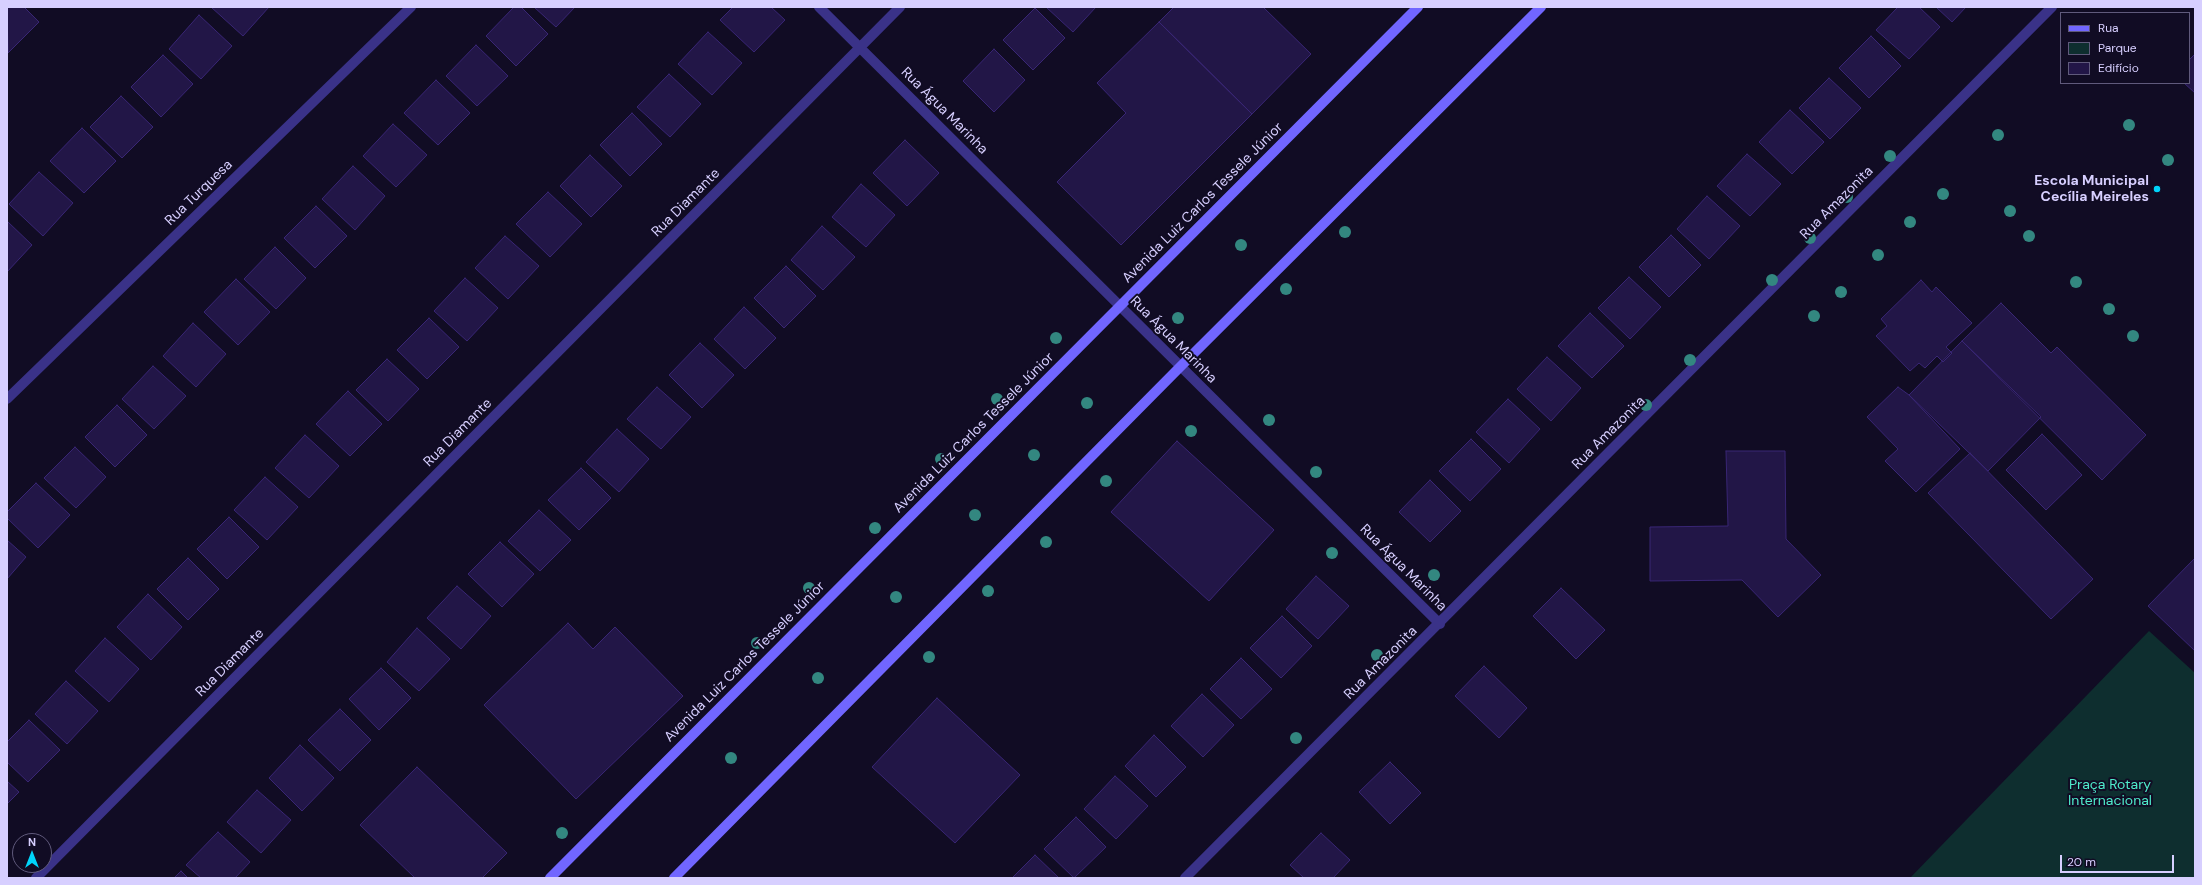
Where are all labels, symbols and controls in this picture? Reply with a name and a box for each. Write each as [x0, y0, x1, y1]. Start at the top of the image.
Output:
legend [2060, 12, 2190, 84]
text: Rua [2098, 20, 2119, 36]
text: Parque [2098, 40, 2137, 56]
text: Edifício [2098, 60, 2139, 76]
street label: Rua Água Marinha [897, 64, 991, 158]
street label: Avenida Luiz Carlos Tessele Júnior [1119, 119, 1287, 287]
street label: Rua Turquesa [162, 157, 236, 229]
street label: Rua Amazonita [1797, 163, 1877, 243]
street label: Rua Diamante [648, 165, 724, 241]
place label: Escola Municipal Cecília Meireles [2034, 173, 2149, 206]
marker: Escola Municipal Cecília Meireles [2152, 184, 2162, 194]
street label: Rua Água Marinha [1126, 293, 1220, 387]
street label: Avenida Luiz Carlos Tessele Júnior [890, 349, 1058, 517]
street label: Rua Amazonita [1569, 393, 1649, 473]
street label: Rua Diamante [420, 395, 496, 471]
street label: Rua Água Marinha [1356, 521, 1450, 615]
street label: Avenida Luiz Carlos Tessele Júnior [661, 578, 829, 746]
street label: Rua Amazonita [1341, 623, 1421, 703]
street label: Rua Diamante [192, 625, 268, 701]
park label: Praça Rotary Internacional [2068, 777, 2152, 810]
north arrow [12, 833, 52, 873]
text: N [28, 835, 36, 849]
scale bar [2062, 847, 2176, 873]
text: 20 m [2067, 854, 2096, 870]

